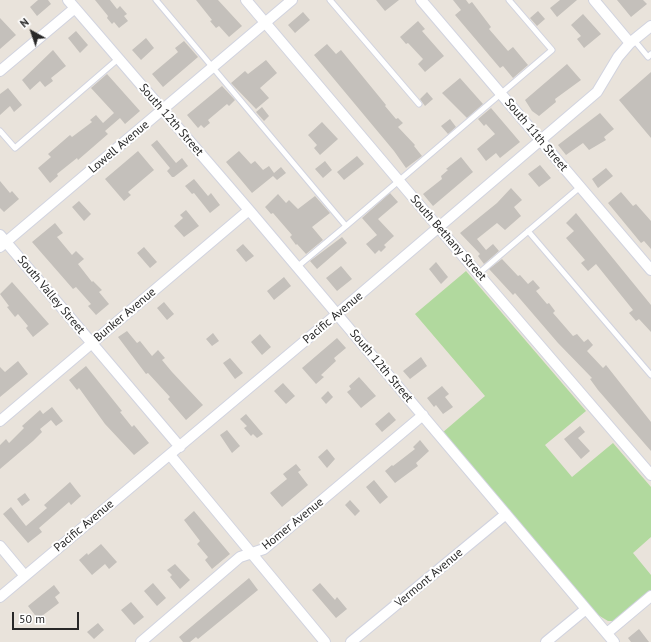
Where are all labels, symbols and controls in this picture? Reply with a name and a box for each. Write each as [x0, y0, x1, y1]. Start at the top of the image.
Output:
north arrow [12, 12, 52, 52]
text: N [17, 15, 32, 30]
street label: South 12th Street [136, 81, 206, 159]
street label: South 11th Street [501, 96, 571, 174]
street label: Lowell Avenue [86, 118, 152, 176]
street label: South Bethany Street [407, 192, 489, 284]
street label: South Valley Street [14, 253, 88, 337]
street label: Bunker Avenue [91, 285, 159, 345]
street label: Pacific Avenue [300, 289, 366, 347]
street label: South 12th Street [346, 327, 416, 405]
street label: Homer Avenue [259, 495, 327, 553]
street label: Pacific Avenue [51, 497, 117, 555]
street label: Vermont Avenue [392, 546, 466, 610]
scale bar [14, 604, 81, 630]
text: 50 m [19, 611, 45, 626]

